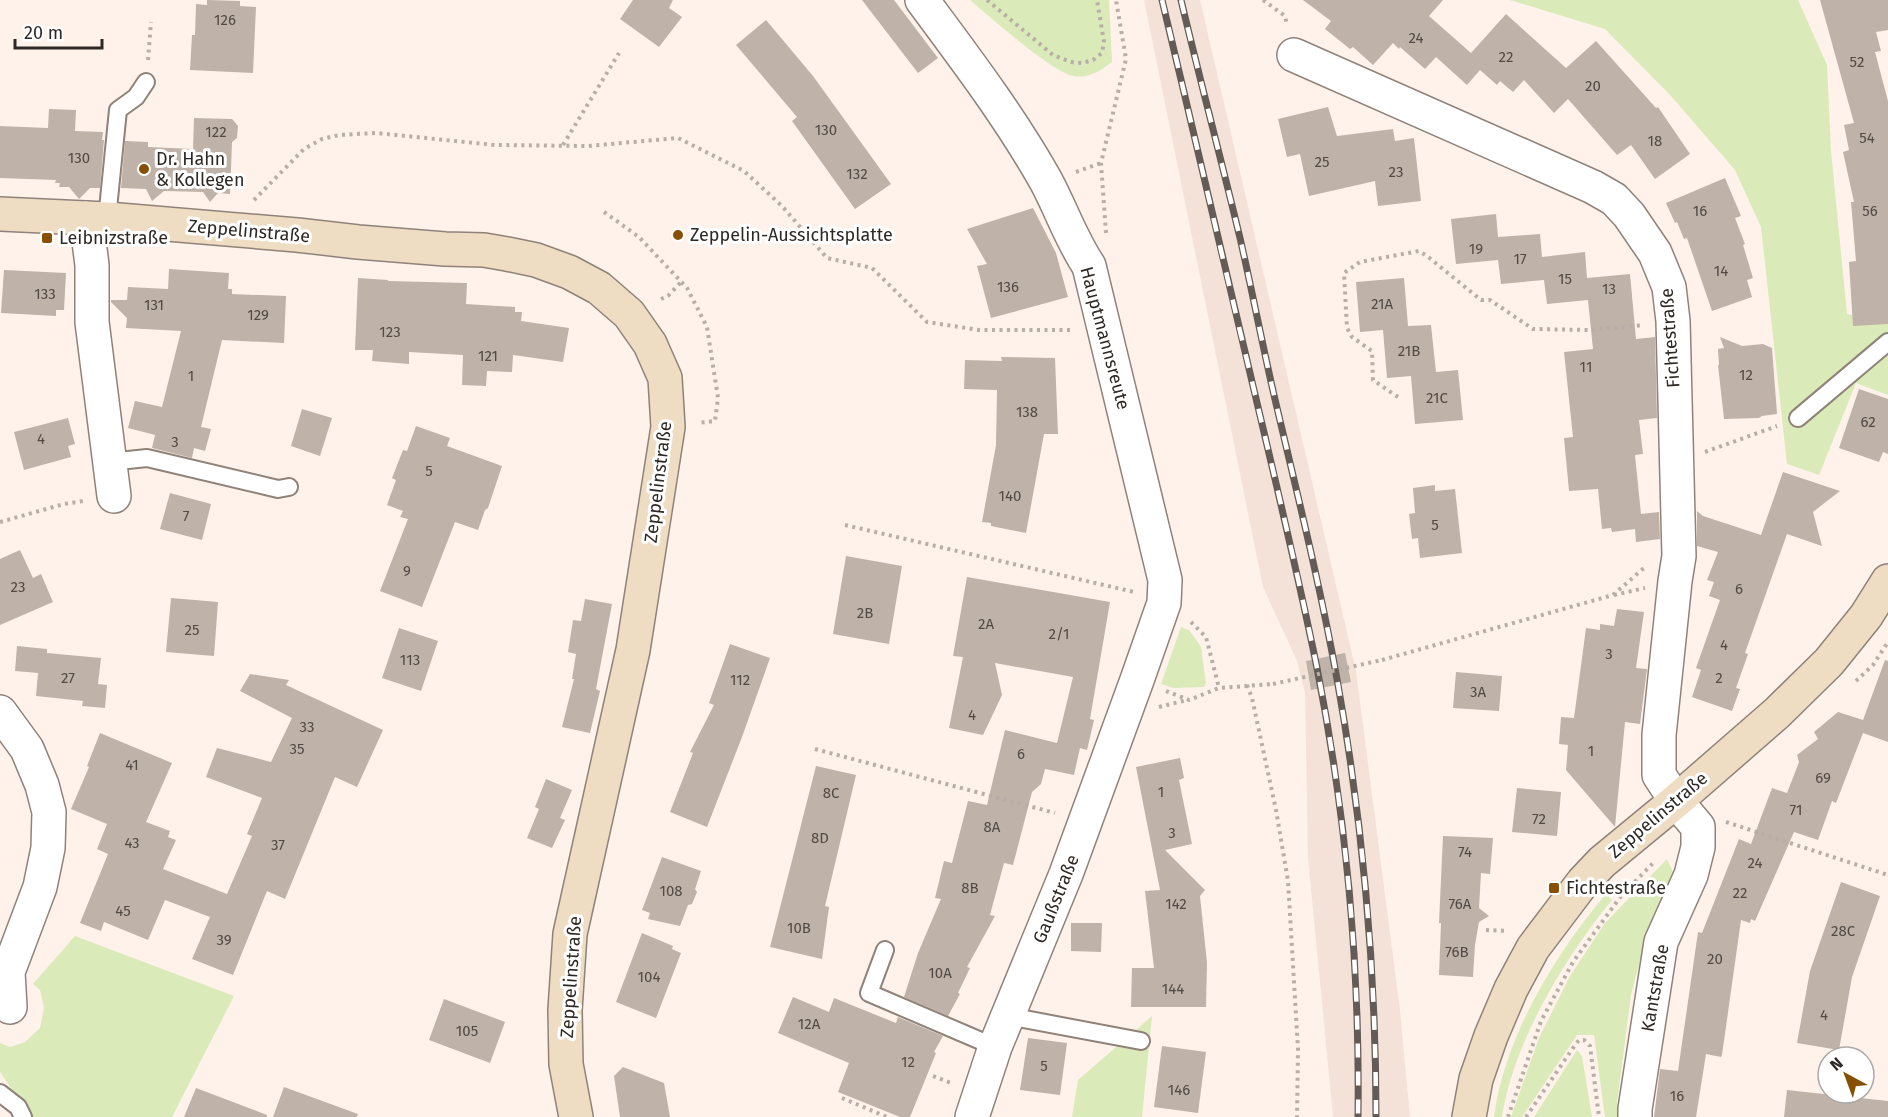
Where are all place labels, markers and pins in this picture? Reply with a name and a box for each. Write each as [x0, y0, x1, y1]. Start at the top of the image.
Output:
place label: Dr. Hahn & Kollegen [156, 148, 244, 191]
marker: Dr. Hahn & Kollegen [137, 162, 151, 176]
place label: Zeppelin-Aussichtsplatte [690, 224, 893, 246]
place label: Leibnizstraße [59, 227, 168, 249]
marker: Zeppelin-Aussichtsplatte [671, 228, 685, 242]
marker: Leibnizstraße [40, 231, 54, 245]
place label: Fichtestraße [1566, 877, 1666, 899]
marker: Fichtestraße [1547, 881, 1561, 895]

